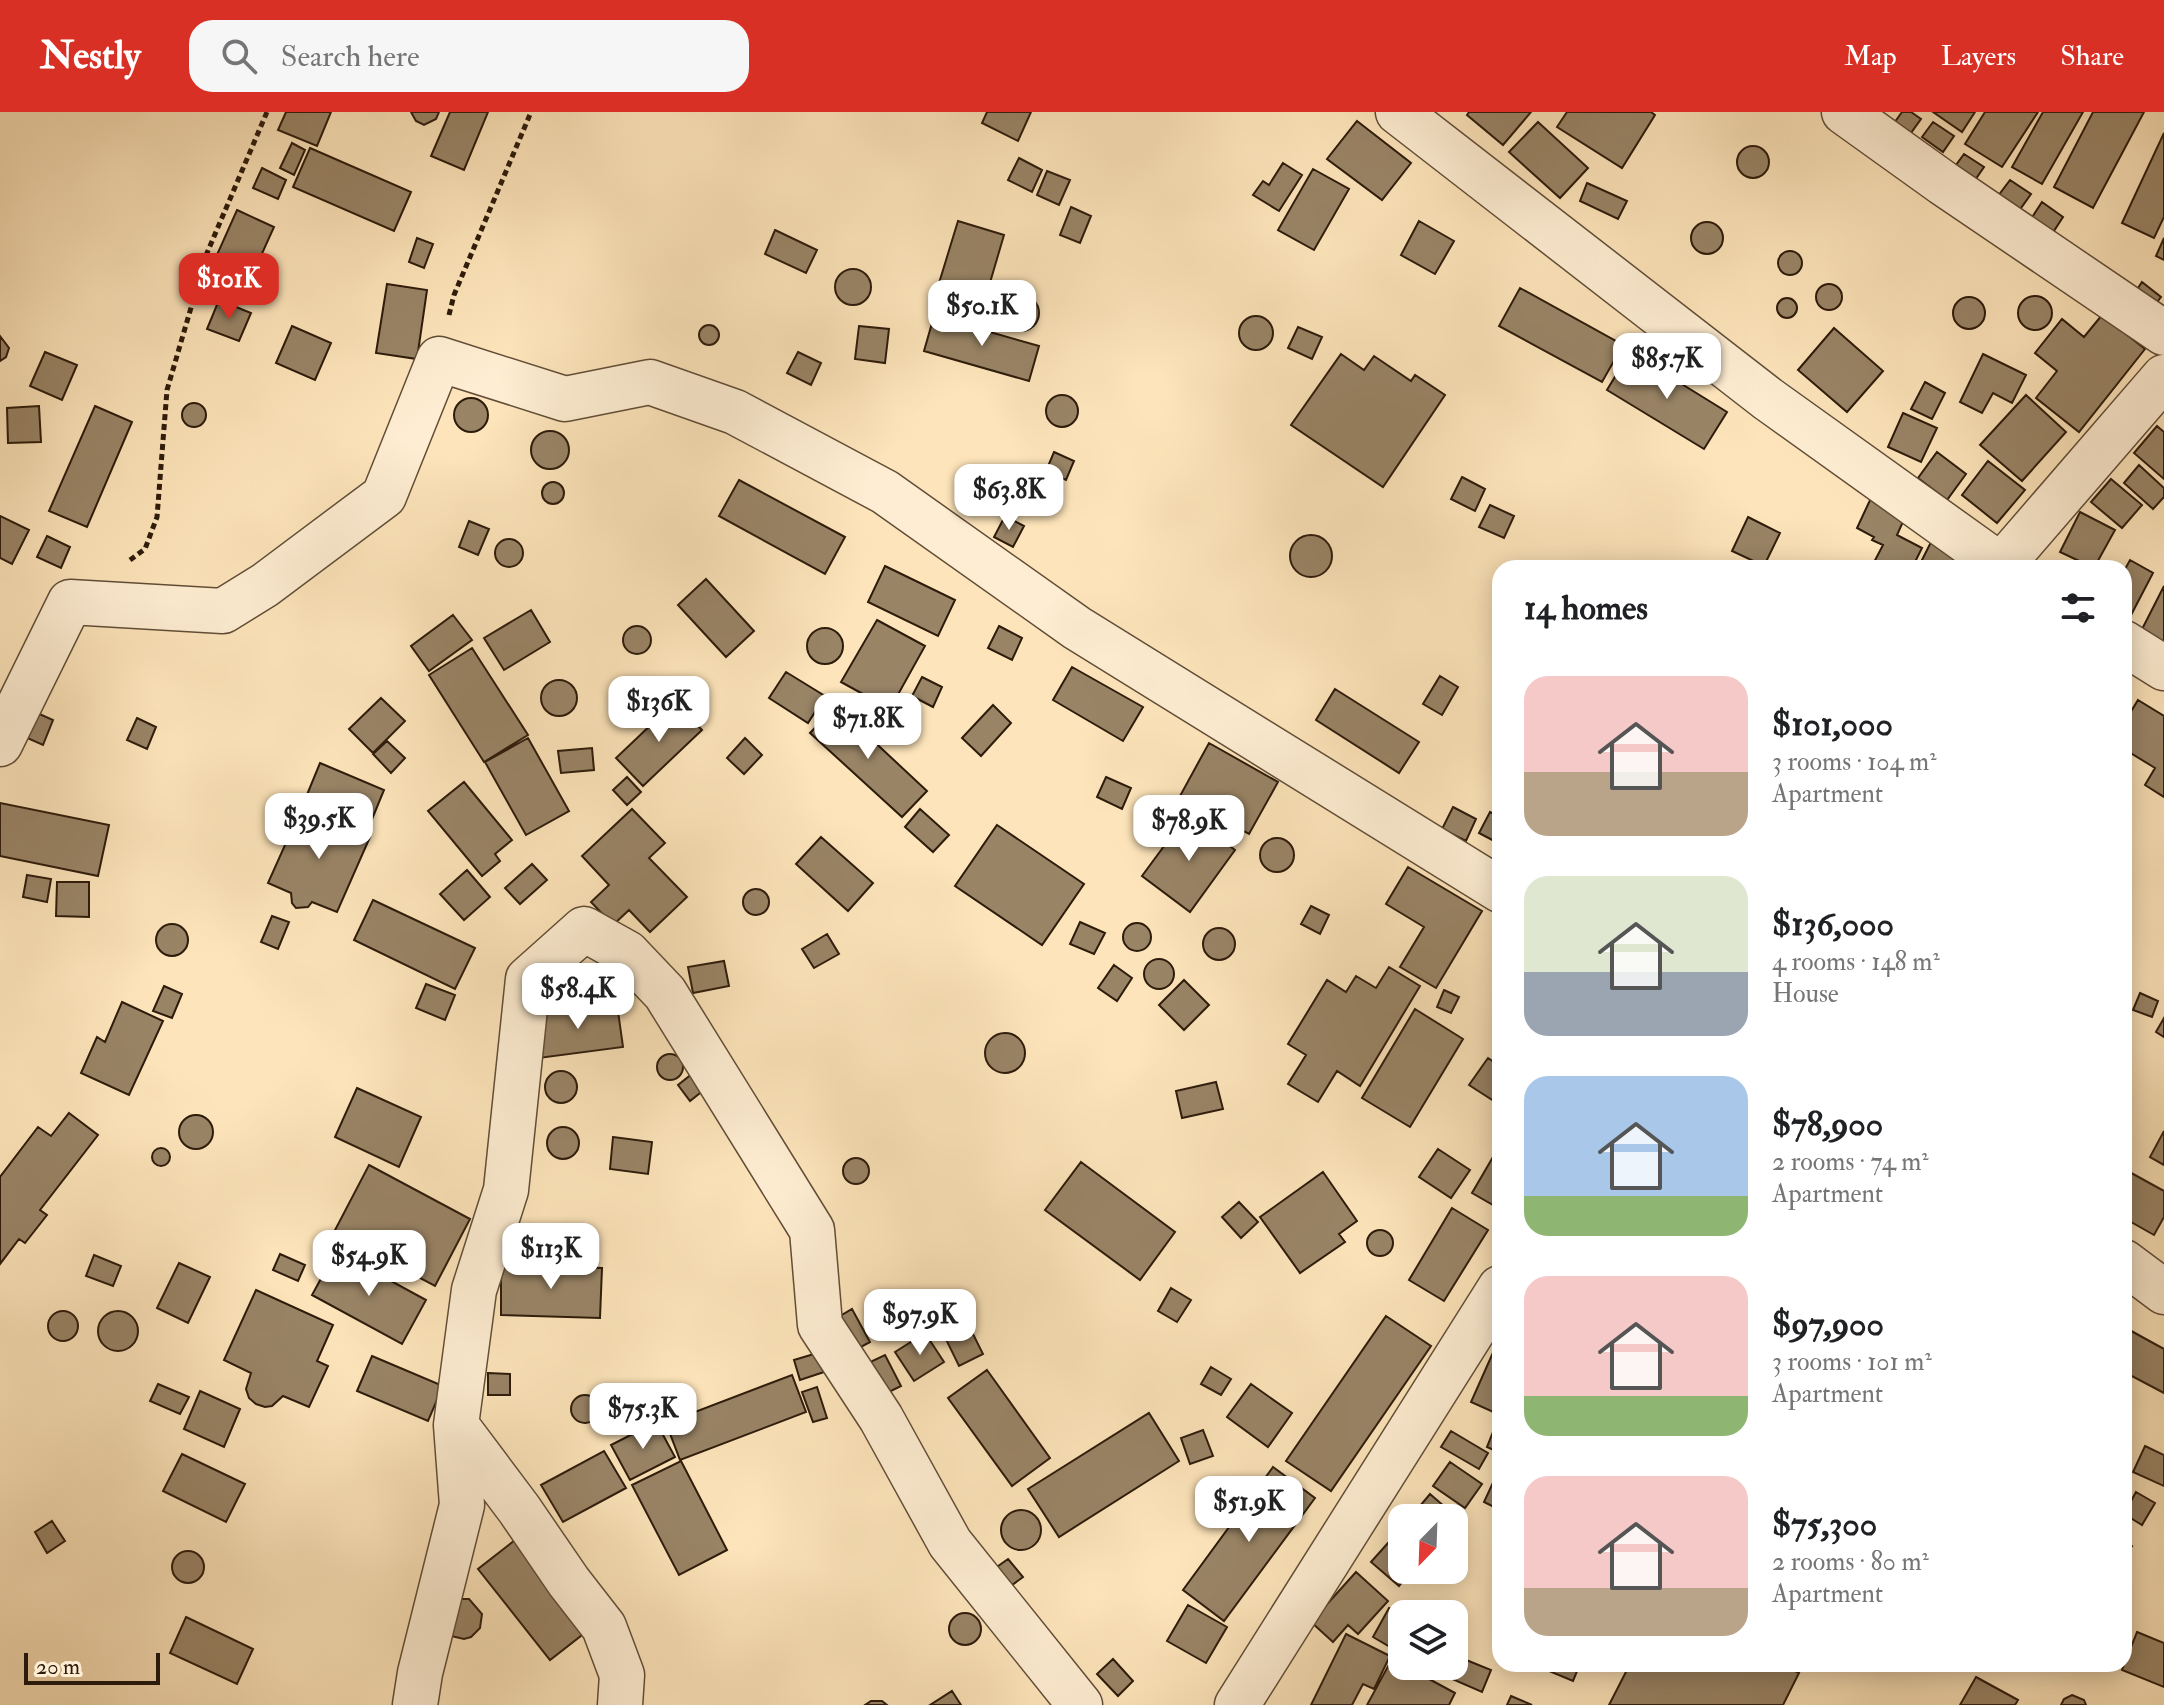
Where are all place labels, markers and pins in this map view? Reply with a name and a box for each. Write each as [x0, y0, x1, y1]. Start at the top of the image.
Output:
pin: $101K [173, 253, 285, 321]
pin: $50.1K [917, 280, 1047, 348]
pin: $85.7K [1602, 333, 1732, 401]
pin: $63.8K [944, 464, 1074, 532]
pin: $136K [603, 676, 715, 744]
pin: $71.8K [803, 693, 933, 761]
pin: $39.5K [254, 793, 384, 861]
pin: $78.9K [1124, 795, 1254, 863]
pin: $58.4K [513, 963, 643, 1031]
pin: $113K [495, 1223, 607, 1291]
pin: $54.9K [304, 1230, 434, 1298]
pin: $97.9K [855, 1289, 985, 1357]
pin: $75.3K [578, 1383, 708, 1451]
pin: $51.9K [1184, 1476, 1314, 1544]

